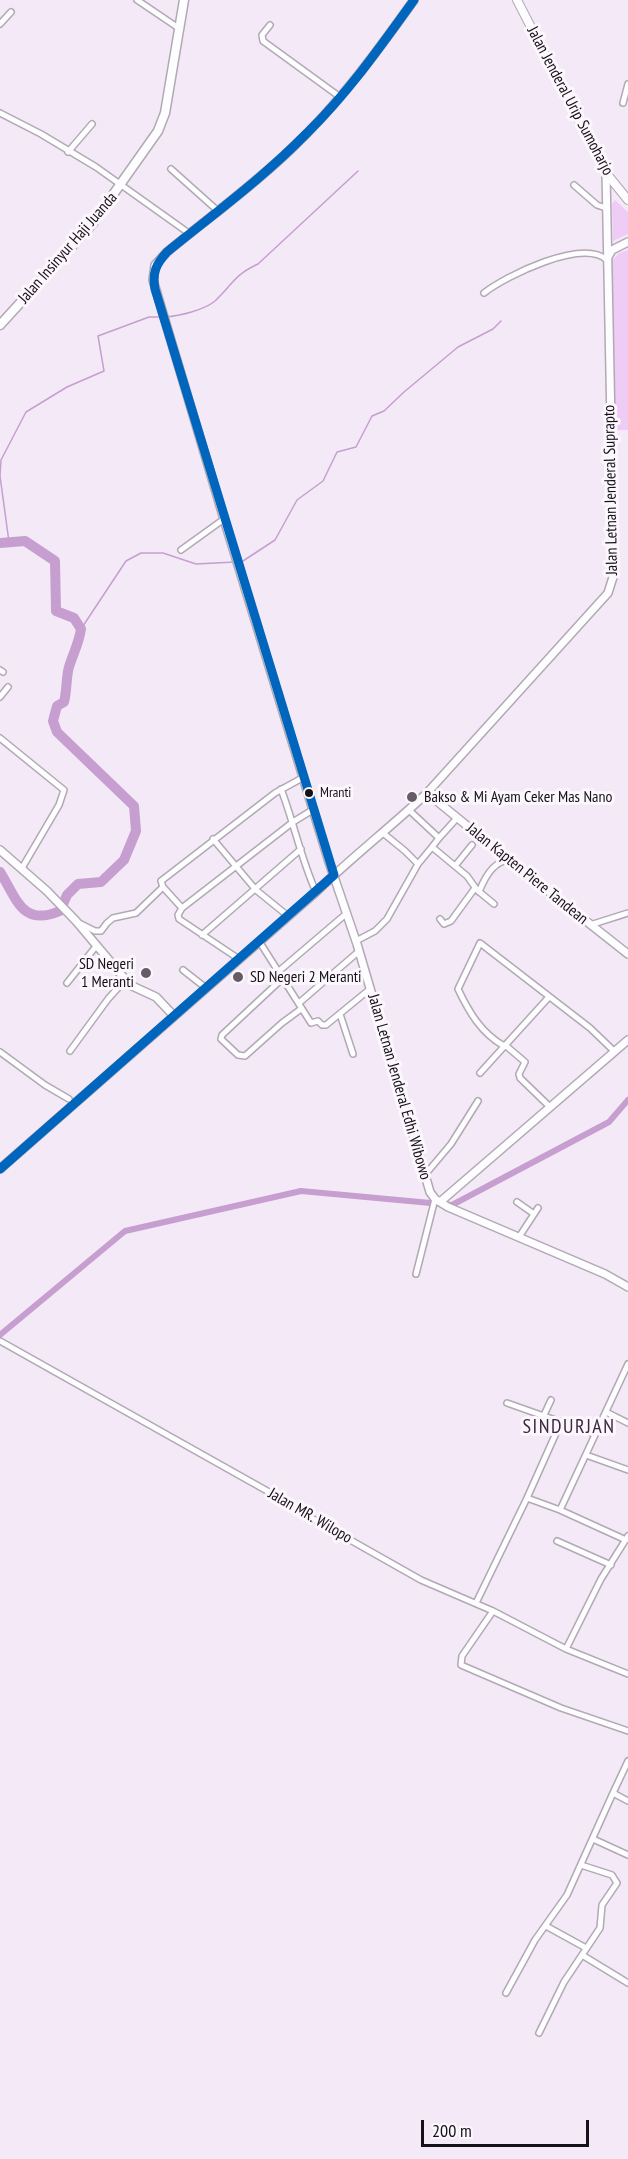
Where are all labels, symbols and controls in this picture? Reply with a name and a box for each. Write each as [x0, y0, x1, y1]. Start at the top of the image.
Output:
street label: Jalan Jenderal Urip Sumoharjo [523, 23, 617, 179]
street label: Jalan Insinyur Haji Juanda [14, 188, 122, 308]
street label: Jalan Letnan Jenderal Suprapto [600, 405, 622, 575]
place label: Mranti [320, 785, 351, 801]
marker: Mranti [303, 787, 315, 799]
place label: Bakso & Mi Ayam Ceker Mas Nano [424, 787, 612, 807]
marker: Bakso & Mi Ayam Ceker Mas Nano [405, 790, 419, 804]
street label: Jalan Kapten Piere Tandean [462, 819, 592, 929]
place label: SD Negeri 1 Meranti [79, 954, 134, 992]
marker: SD Negeri 1 Meranti [139, 966, 153, 980]
place label: SD Negeri 2 Meranti [250, 967, 362, 987]
marker: SD Negeri 2 Meranti [231, 970, 245, 984]
street label: Jalan Letnan Jenderal Edhi Wibowo [363, 992, 435, 1182]
district label: SINDURJAN [522, 1415, 616, 1439]
street label: Jalan MR. Wilopo [265, 1484, 355, 1548]
scale bar [424, 2108, 592, 2146]
text: 200 m [432, 2119, 472, 2142]

